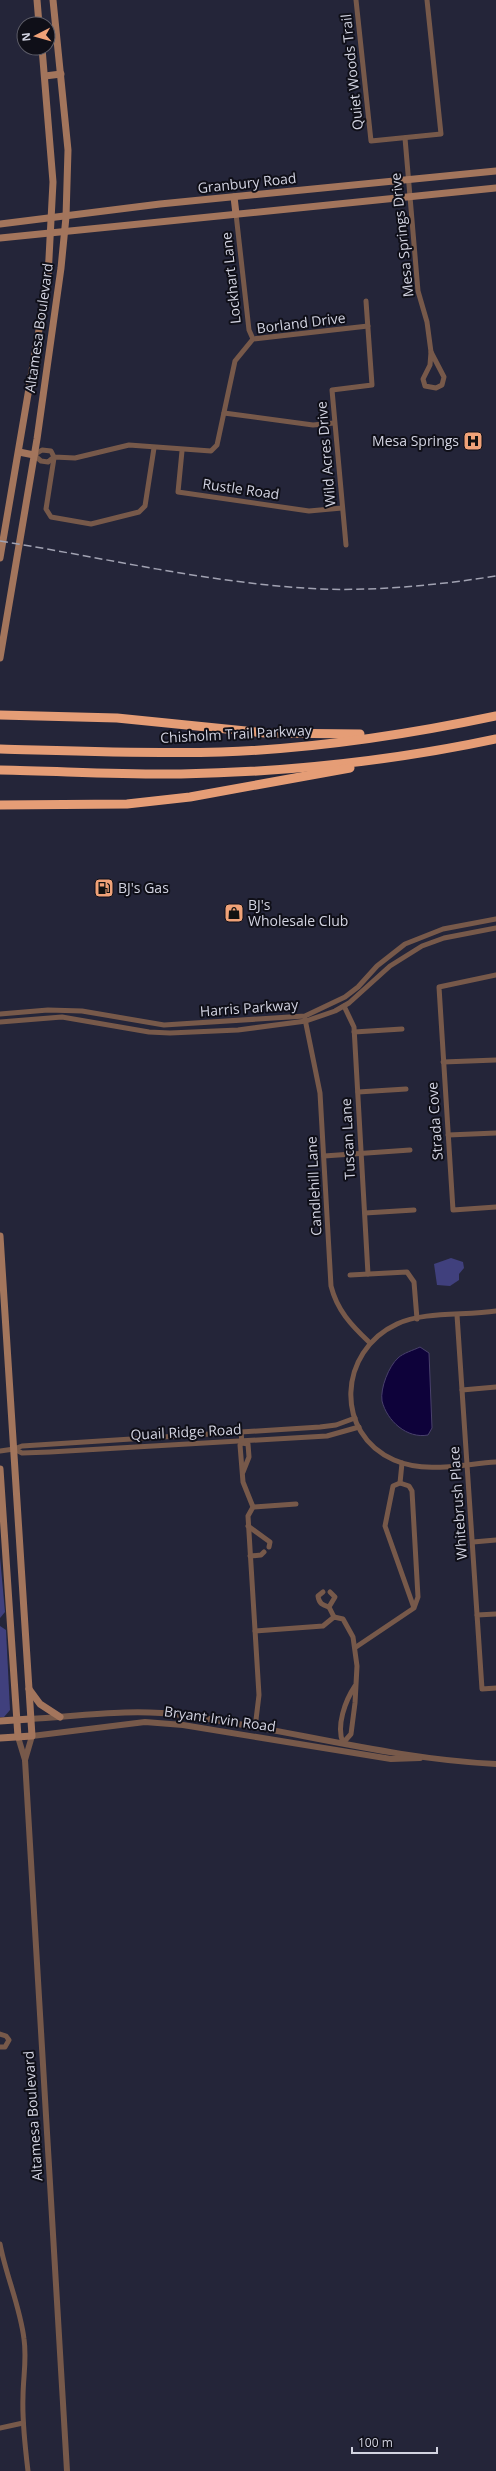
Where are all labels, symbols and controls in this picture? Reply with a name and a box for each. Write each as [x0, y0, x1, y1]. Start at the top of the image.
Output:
street label: Quiet Woods Trail [336, 13, 367, 131]
north arrow [16, 16, 56, 56]
text: N [18, 32, 33, 42]
street label: Granbury Road [197, 168, 297, 197]
street label: Mesa Springs Drive [386, 172, 417, 298]
street label: Lockhart Lane [216, 231, 245, 325]
street label: Altamesa Boulevard [20, 262, 57, 394]
street label: Borland Drive [255, 308, 347, 337]
street label: Wild Acres Drive [311, 400, 340, 508]
hospital icon: Mesa Springs [462, 430, 484, 452]
place label: Mesa Springs [372, 431, 459, 450]
street label: Rustle Road [201, 474, 281, 503]
street label: Chisholm Trail Parkway [160, 720, 313, 747]
fuel station icon: BJ's Gas [93, 877, 115, 899]
place label: BJ's Gas [118, 878, 169, 897]
place label: BJ's Wholesale Club [248, 895, 348, 930]
shop icon: BJ's Wholesale Club [223, 902, 245, 924]
street label: Harris Parkway [199, 995, 300, 1020]
street label: Strada Cove [422, 1081, 447, 1161]
street label: Tuscan Lane [336, 1098, 359, 1180]
street label: Candlehill Lane [301, 1136, 326, 1236]
street label: Quail Ridge Road [130, 1419, 242, 1444]
street label: Whitebrush Place [444, 1445, 471, 1561]
street label: Bryant Irvin Road [163, 1701, 277, 1736]
street label: Altamesa Boulevard [18, 2050, 47, 2182]
scale bar [352, 2429, 437, 2455]
text: 100 m [358, 2434, 393, 2451]

